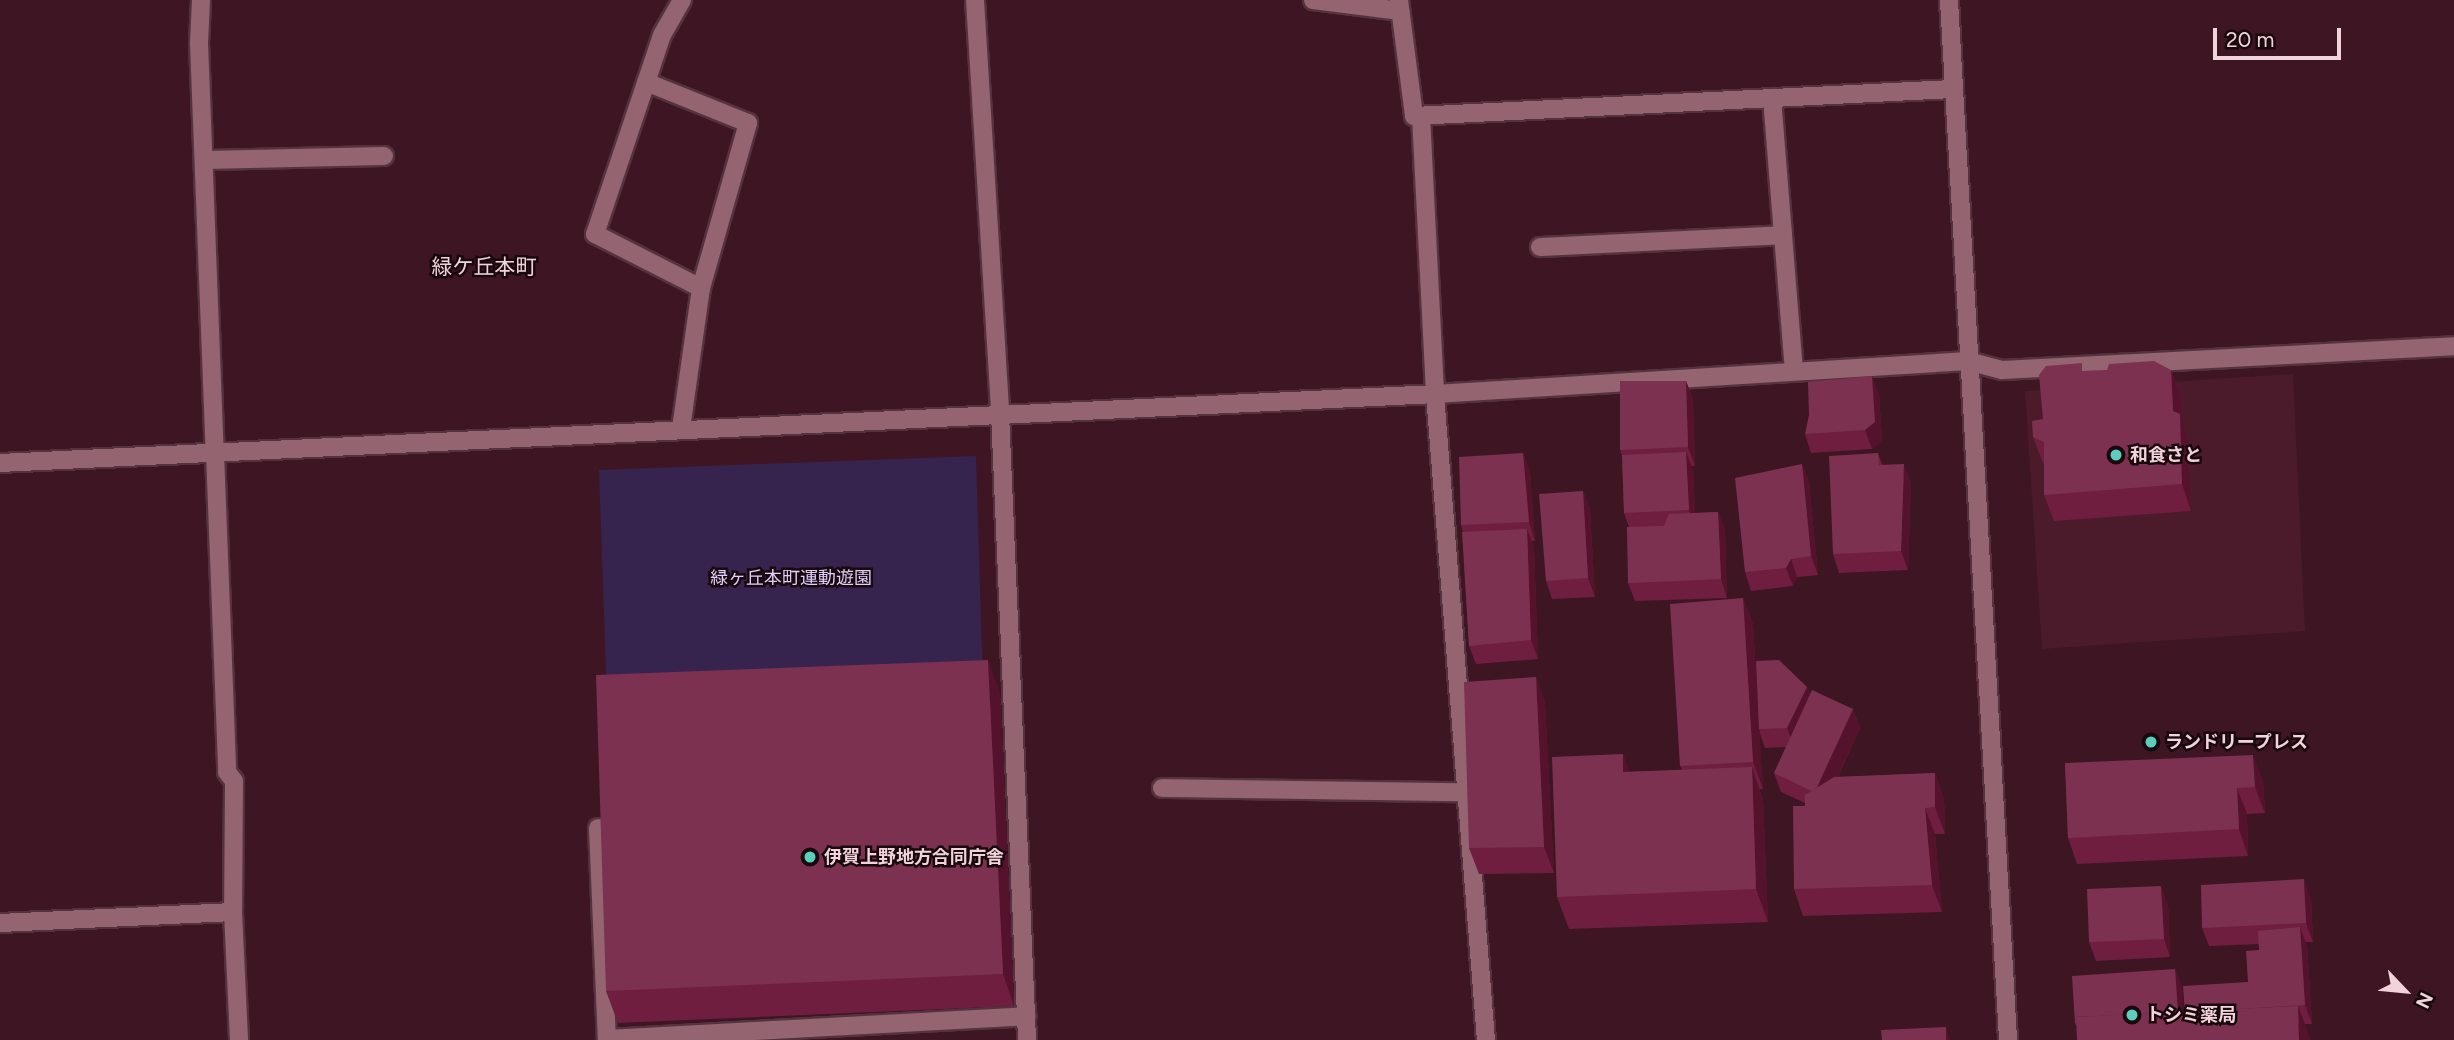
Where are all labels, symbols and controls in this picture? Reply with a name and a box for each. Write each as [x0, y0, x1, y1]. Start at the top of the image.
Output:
scale bar [2216, 14, 2344, 58]
text: 20 m [2226, 27, 2274, 52]
district label: 緑ケ丘本町 [432, 254, 536, 280]
place label: 和食さと [2130, 444, 2202, 466]
marker: 和食さと [2108, 447, 2124, 463]
park label: 緑ヶ丘本町運動遊園 [710, 567, 872, 589]
place label: ランドリープレス [2165, 731, 2309, 753]
marker: ランドリープレス [2143, 734, 2159, 750]
place label: 伊賀上野地方合同庁舎 [824, 846, 1004, 868]
marker: 伊賀上野地方合同庁舎 [802, 849, 818, 865]
north arrow [2370, 956, 2440, 1026]
text: N [2411, 989, 2438, 1012]
place label: トシミ薬局 [2146, 1004, 2236, 1026]
marker: トシミ薬局 [2124, 1007, 2140, 1023]

